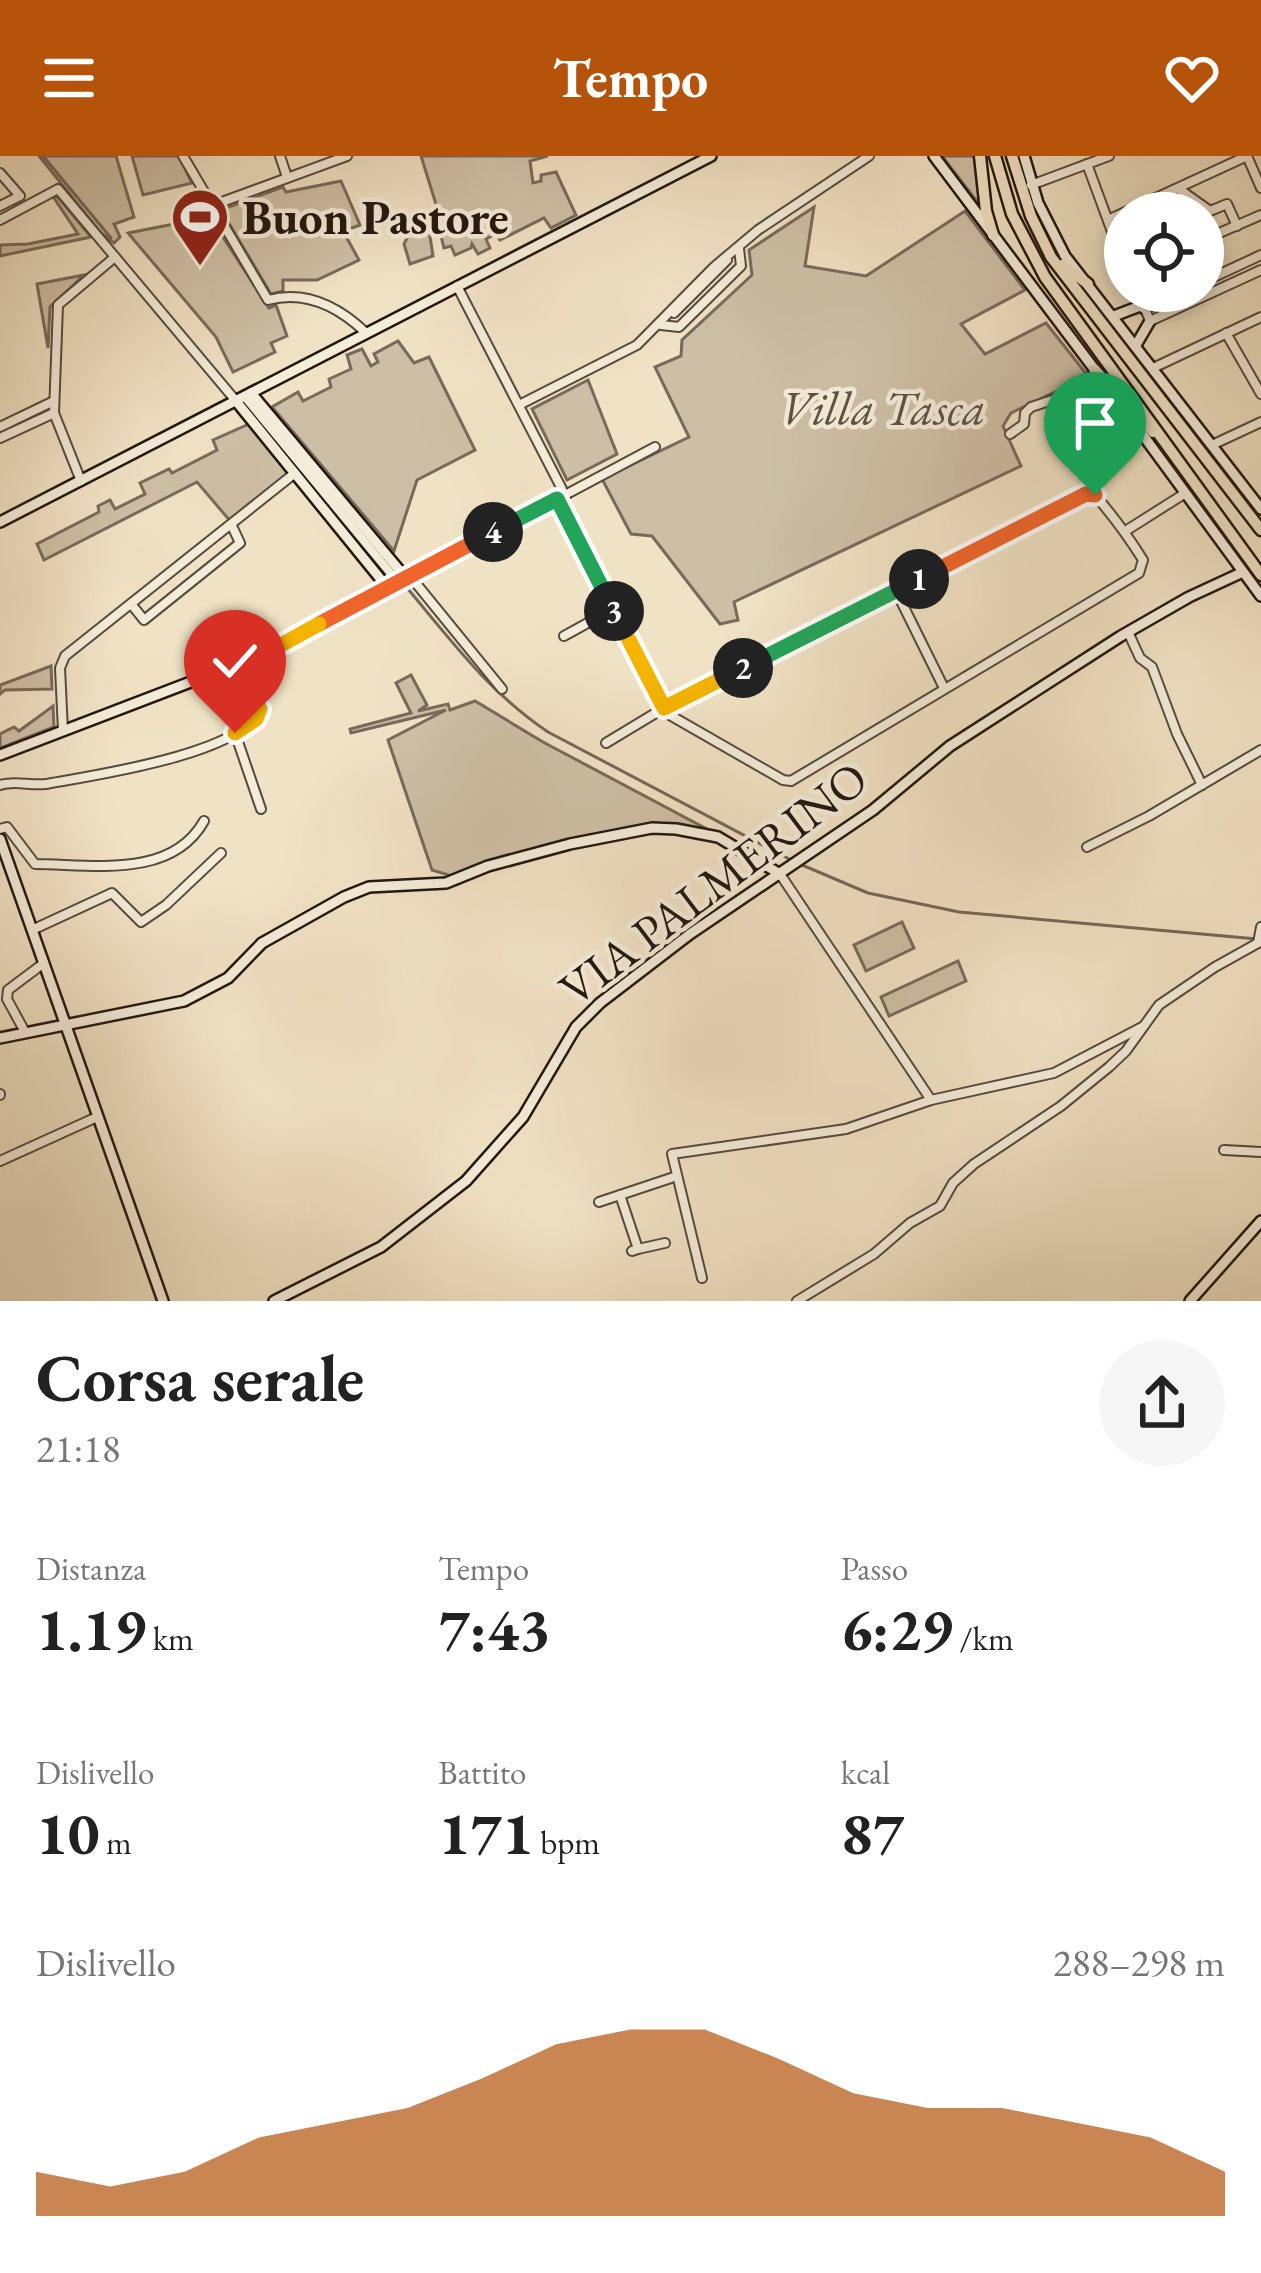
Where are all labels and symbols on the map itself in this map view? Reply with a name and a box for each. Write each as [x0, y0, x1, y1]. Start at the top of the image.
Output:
sports icon: Buon Pastore [169, 186, 231, 268]
place label: Buon Pastore [242, 186, 509, 248]
pin [1044, 372, 1146, 495]
park label: Villa Tasca [780, 377, 986, 439]
pin: 4 [463, 502, 523, 562]
pin: 1 [889, 549, 949, 609]
pin: 3 [584, 581, 644, 641]
pin [184, 610, 286, 733]
pin: 2 [713, 638, 773, 698]
street label: VIA PALMERINO [546, 747, 880, 1019]

